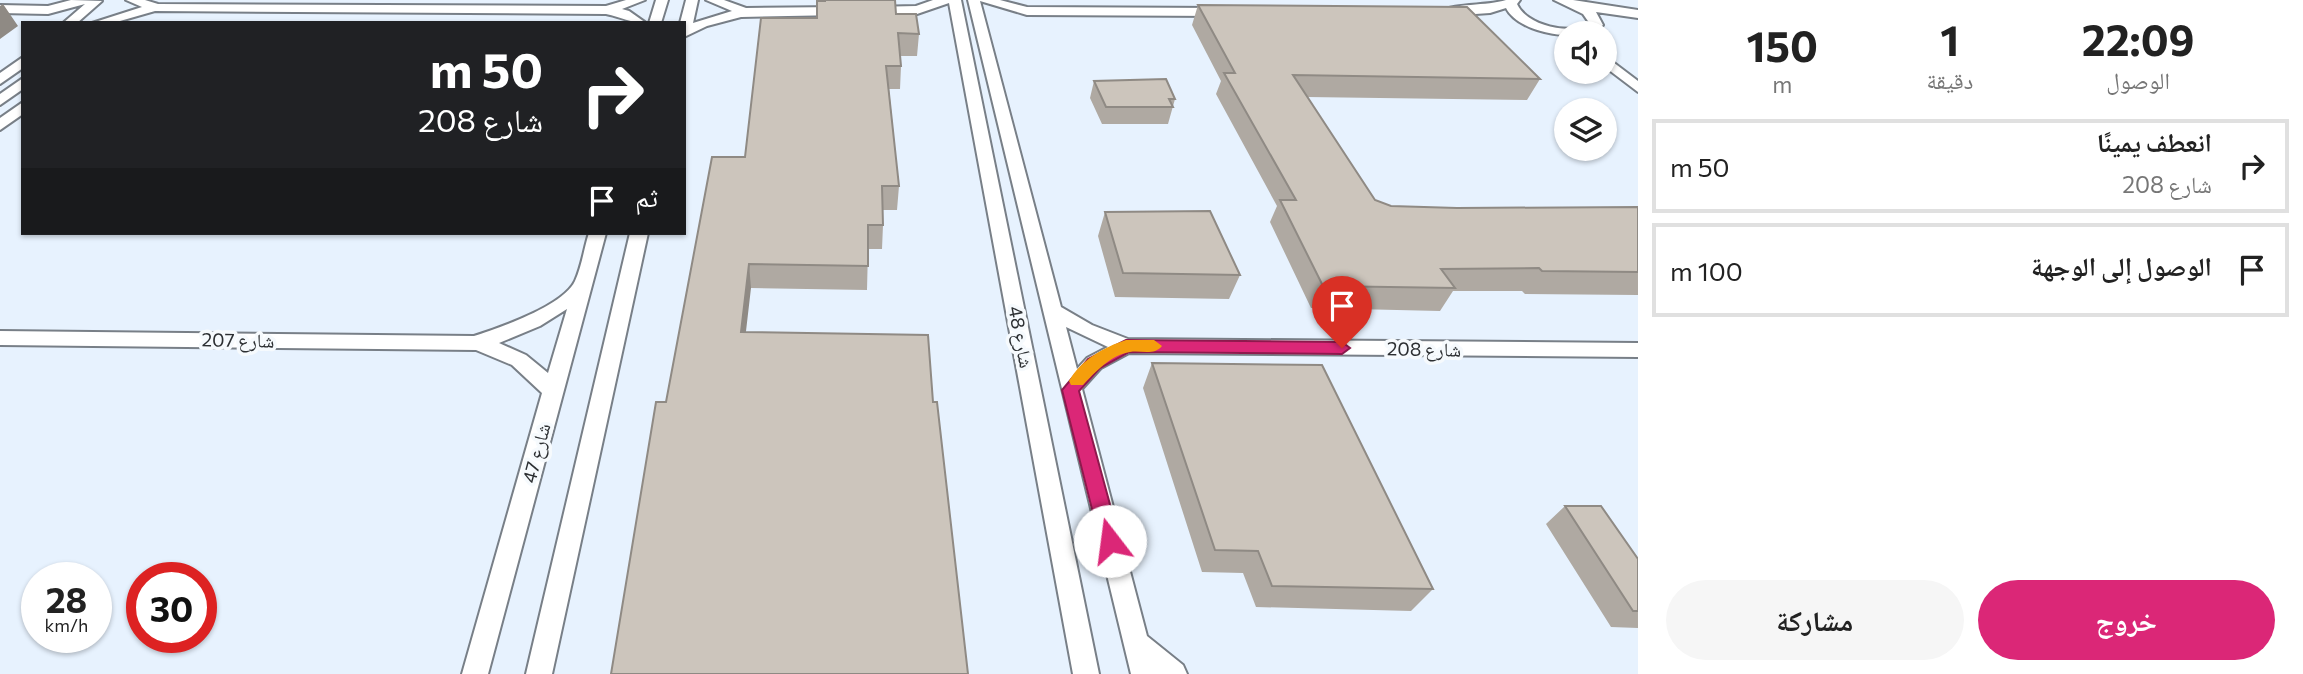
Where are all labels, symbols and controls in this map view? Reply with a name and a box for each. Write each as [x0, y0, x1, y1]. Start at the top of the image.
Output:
text: 1 [1940, 13, 1959, 65]
text: 22:09 [2082, 13, 2194, 65]
text: 150 [1747, 19, 1818, 71]
map controls [1554, 21, 1617, 161]
button: sound [1554, 21, 1617, 84]
text: 50 m [430, 38, 543, 98]
icon: right [567, 49, 658, 140]
text: دقيقة [1926, 66, 1973, 94]
text: الوصول [2106, 66, 2170, 94]
text: m [1772, 70, 1792, 98]
button: layers [1554, 98, 1617, 161]
text: شارع 208 [418, 99, 543, 139]
text: انعطف يمينًا [2097, 126, 2212, 157]
icon: right [2233, 147, 2271, 185]
text: 50 m [1670, 151, 1730, 182]
text: شارع 208 [2122, 170, 2212, 198]
text: ثم [635, 181, 658, 212]
icon: arrive [583, 182, 621, 220]
text: الوصول إلى الوجهة [2031, 250, 2212, 281]
icon: arrive [2233, 251, 2271, 289]
text: 100 m [1670, 255, 1743, 286]
pin [1312, 276, 1372, 348]
icon: arrive [1323, 287, 1361, 325]
street label: شارع 48 [1003, 304, 1039, 370]
street label: شارع 207 [201, 327, 275, 353]
street label: شارع 208 [1387, 336, 1461, 362]
street label: شارع 47 [517, 421, 555, 485]
position arrow [1073, 504, 1147, 578]
speed limit sign: 30 [126, 562, 217, 653]
text: 28 [46, 577, 87, 620]
button: مشاركة [1666, 580, 1964, 660]
button: خروج [1978, 580, 2275, 660]
text: km/h [45, 614, 88, 636]

